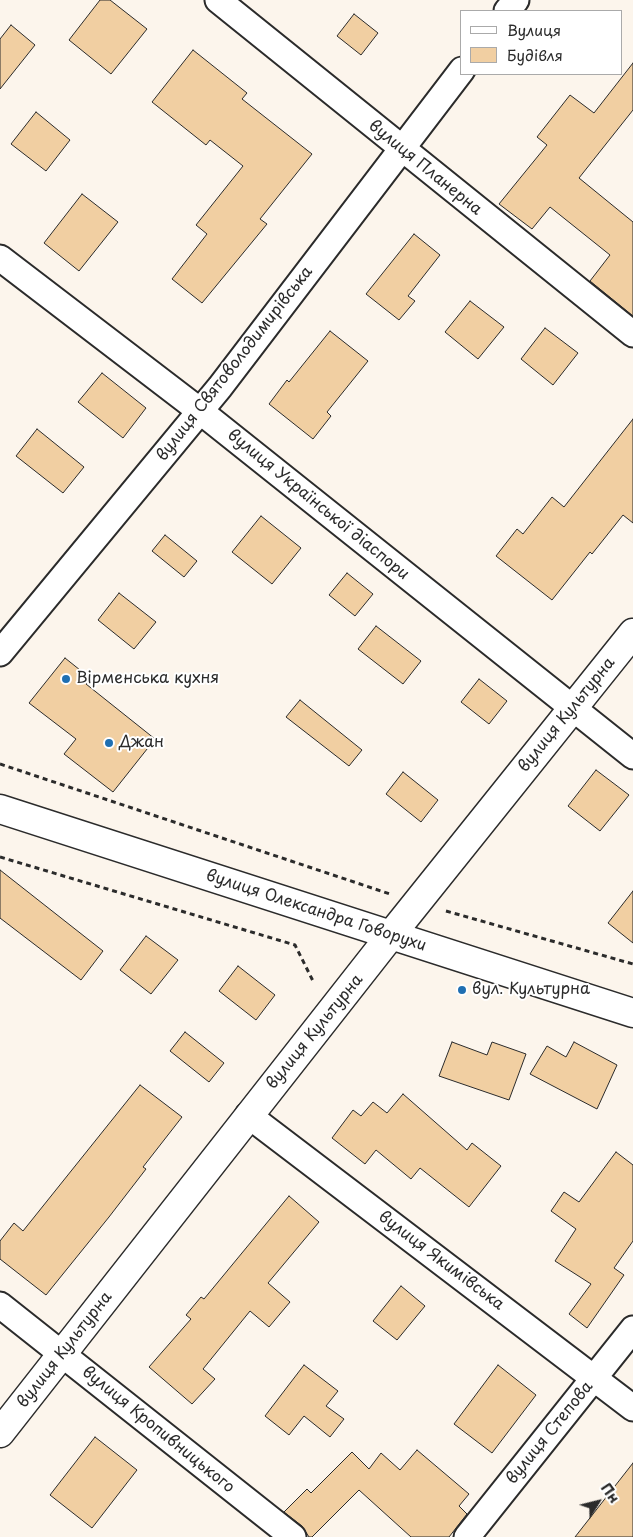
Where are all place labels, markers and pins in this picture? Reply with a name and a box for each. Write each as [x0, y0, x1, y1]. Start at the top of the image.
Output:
place label: Вірменська кухня [76, 669, 219, 689]
marker: Вірменська кухня [60, 673, 72, 685]
place label: Джан [119, 733, 164, 753]
marker: Джан [103, 737, 115, 749]
place label: вул. Культурна [472, 980, 590, 1000]
marker: вул. Культурна [456, 984, 468, 996]

